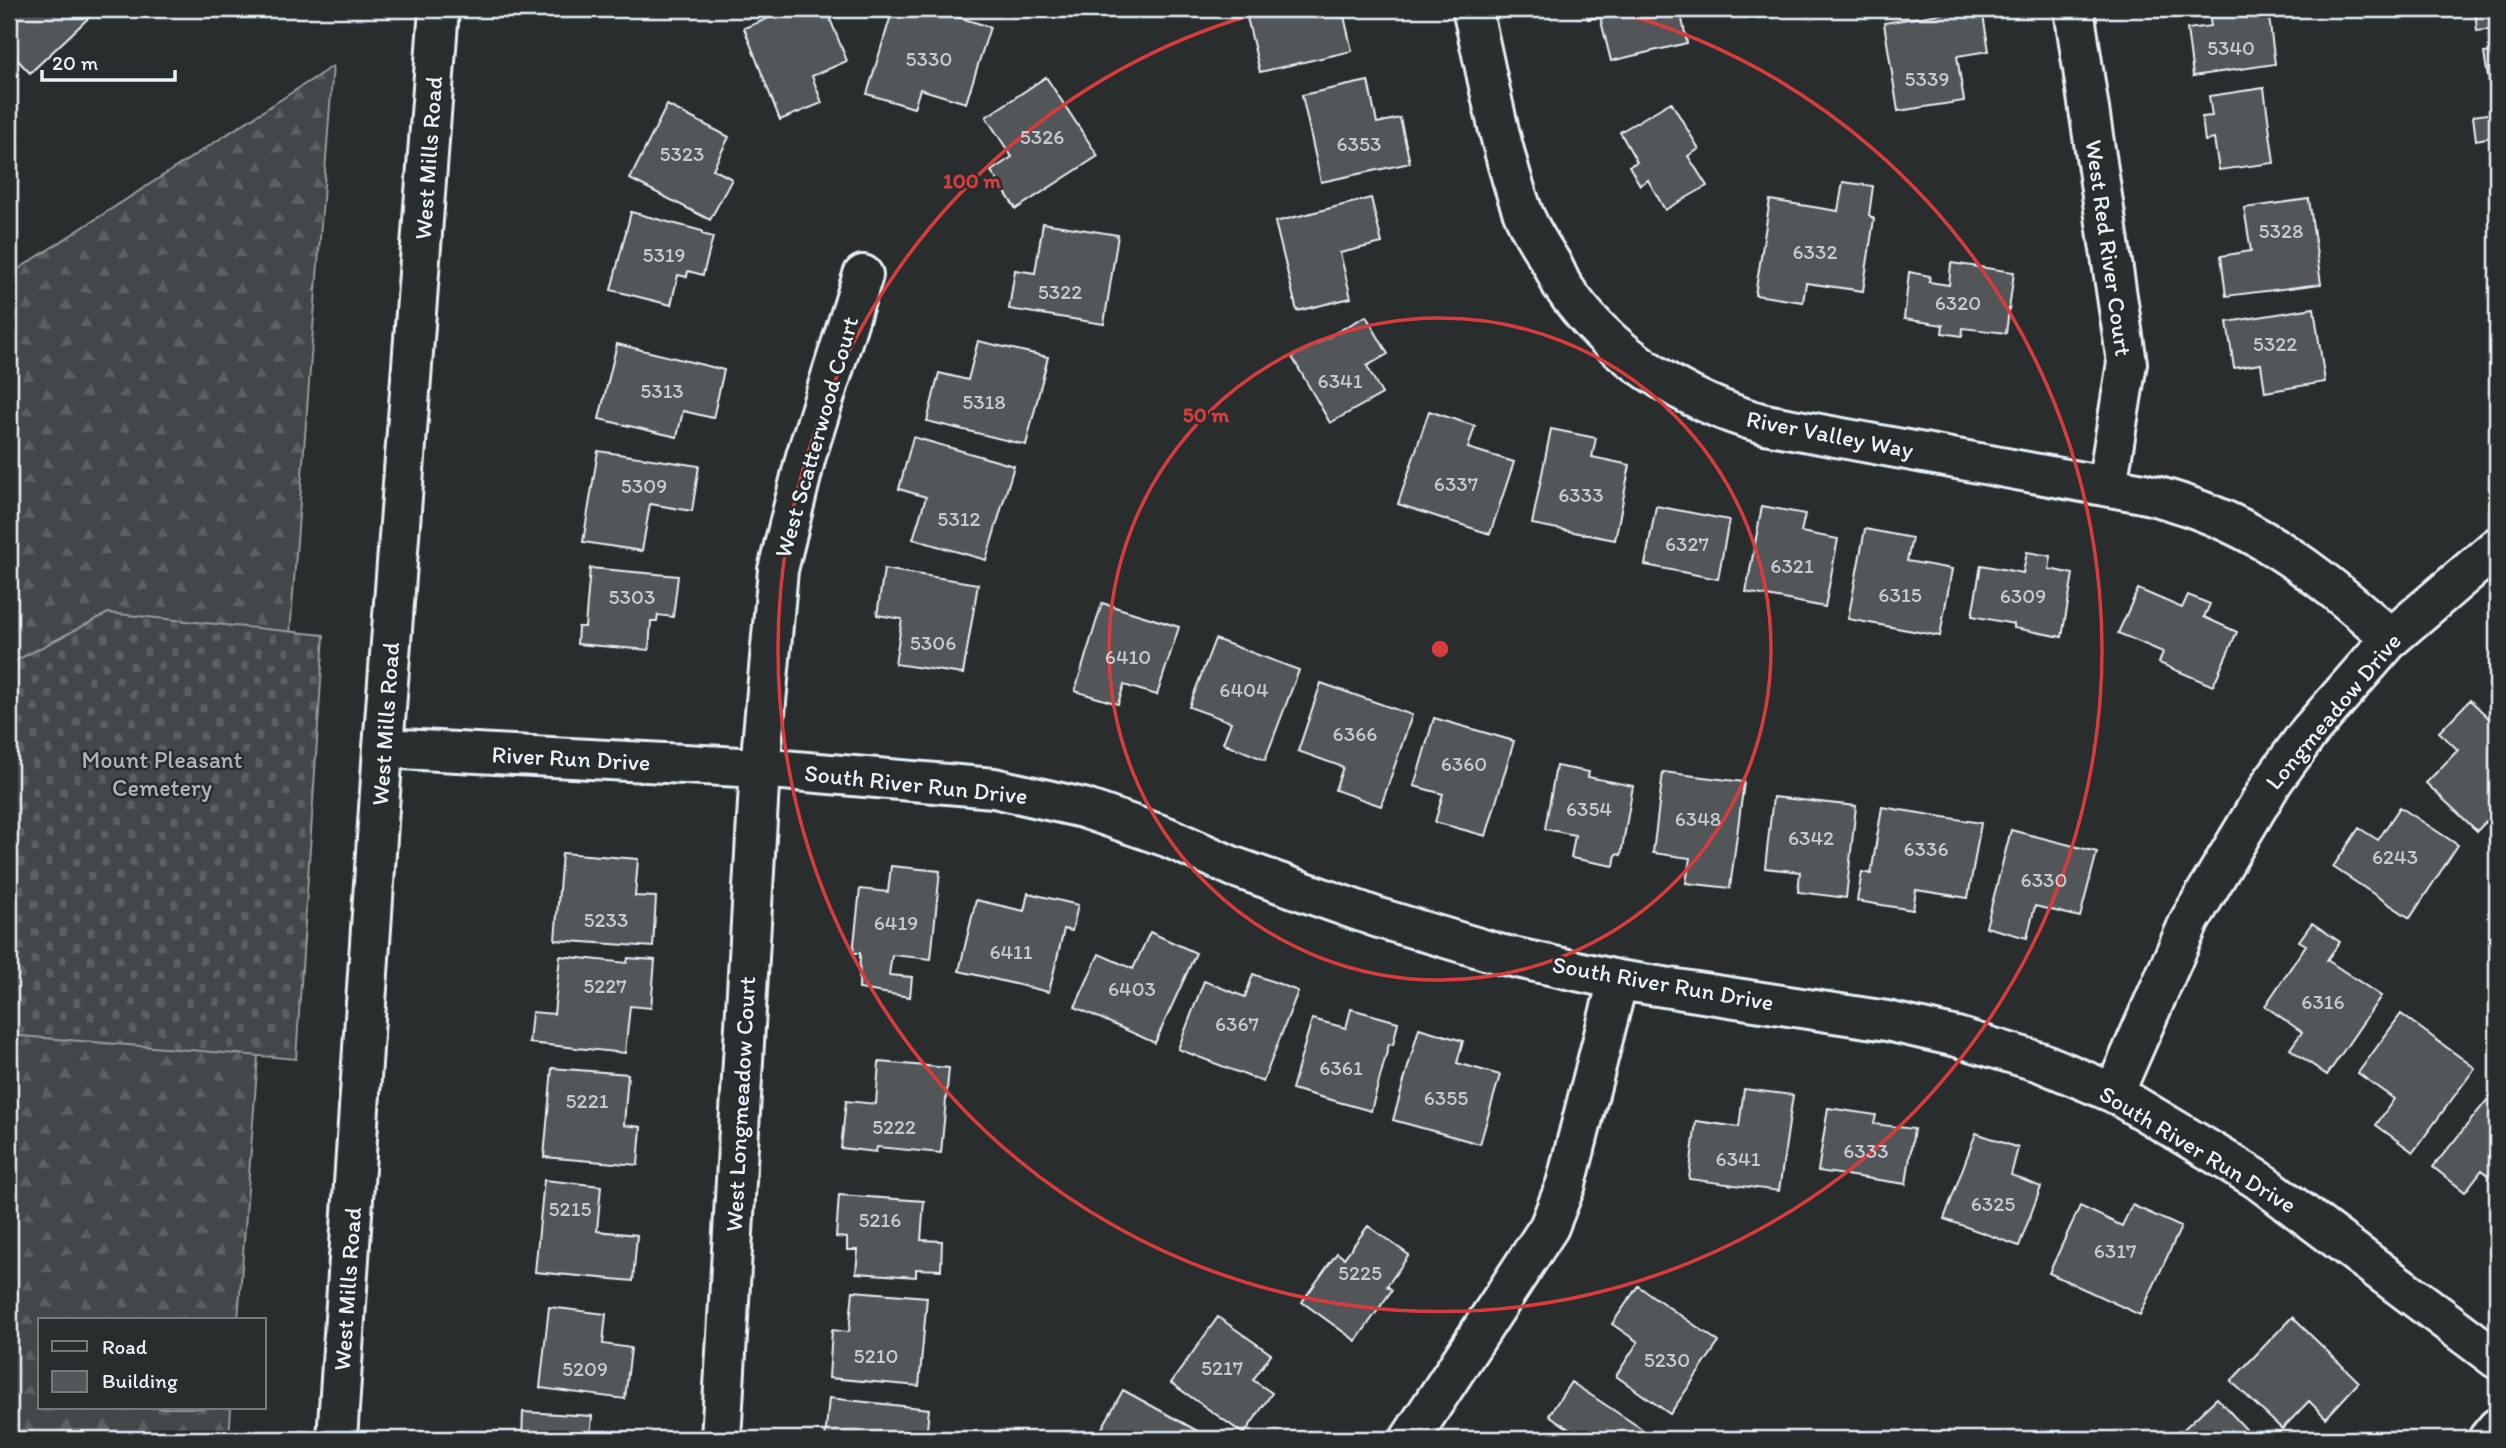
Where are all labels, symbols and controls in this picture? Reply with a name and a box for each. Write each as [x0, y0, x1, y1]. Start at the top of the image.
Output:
house number: 5340 [2207, 35, 2255, 60]
scale bar [42, 38, 175, 82]
house number: 5330 [906, 46, 952, 71]
text: 20 m [52, 50, 99, 75]
house number: 5339 [1905, 66, 1949, 91]
street label: West Mills Road [408, 75, 448, 241]
house number: 5326 [1020, 124, 1064, 149]
house number: 6353 [1336, 131, 1382, 156]
street label: West Red River Court [2079, 138, 2139, 358]
house number: 5323 [660, 141, 704, 166]
text: 100 m [943, 168, 1001, 193]
house number: 5328 [2258, 218, 2304, 243]
house number: 6332 [1792, 239, 1838, 264]
house number: 5319 [642, 242, 686, 267]
house number: 5322 [1038, 279, 1082, 304]
house number: 6320 [1935, 290, 1981, 315]
street label: West Scatterwood Court [768, 313, 864, 561]
house number: 5322 [2253, 331, 2297, 356]
house number: 6341 [1318, 368, 1363, 393]
house number: 5313 [640, 378, 684, 403]
house number: 5318 [962, 389, 1006, 414]
text: 50 m [1183, 402, 1230, 427]
street label: River Valley Way [1744, 404, 1917, 465]
house number: 6337 [1434, 471, 1478, 496]
house number: 5309 [621, 473, 667, 498]
house number: 6333 [1558, 482, 1604, 507]
house number: 5312 [937, 506, 981, 531]
house number: 6327 [1665, 531, 1709, 556]
house number: 6321 [1770, 553, 1814, 578]
house number: 6315 [1878, 582, 1922, 607]
house number: 6309 [2000, 583, 2046, 608]
house number: 5303 [609, 584, 655, 609]
street label: Longmeadow Drive [2259, 627, 2407, 795]
house number: 5306 [910, 630, 956, 655]
centre of rings [1428, 637, 1452, 661]
street label: West Mills Road [365, 641, 405, 807]
house number: 6410 [1105, 644, 1151, 669]
house number: 6404 [1219, 677, 1269, 702]
house number: 6366 [1333, 721, 1377, 746]
street label: River Run Drive [491, 739, 651, 777]
park label: Mount Pleasant Cemetery [81, 745, 243, 802]
house number: 6360 [1441, 751, 1487, 776]
street label: South River Run Drive [803, 758, 1029, 810]
house number: 6354 [1566, 796, 1612, 821]
house number: 6348 [1675, 806, 1721, 831]
house number: 6342 [1788, 825, 1834, 850]
house number: 6336 [1903, 836, 1949, 861]
house number: 6243 [2372, 844, 2418, 869]
house number: 6330 [2021, 867, 2067, 892]
house number: 5233 [584, 907, 628, 932]
house number: 6419 [874, 910, 918, 935]
house number: 6411 [989, 939, 1033, 964]
street label: South River Run Drive [1550, 949, 1776, 1017]
house number: 5227 [583, 973, 627, 998]
street label: West Longmeadow Court [719, 976, 761, 1232]
house number: 6403 [1108, 976, 1156, 1001]
house number: 6316 [2301, 989, 2345, 1014]
house number: 6367 [1215, 1011, 1259, 1036]
house number: 6361 [1319, 1055, 1363, 1080]
street label: South River Run Drive [2094, 1079, 2302, 1219]
house number: 6355 [1424, 1085, 1468, 1110]
house number: 5221 [566, 1088, 609, 1113]
house number: 5222 [872, 1114, 916, 1139]
house number: 6333 [1843, 1138, 1889, 1163]
house number: 6341 [1716, 1146, 1761, 1171]
house number: 6325 [1971, 1191, 2015, 1216]
house number: 5215 [549, 1196, 591, 1221]
street label: West Mills Road [327, 1206, 367, 1372]
house number: 5216 [859, 1207, 901, 1232]
house number: 6317 [2094, 1238, 2136, 1263]
house number: 5225 [1338, 1260, 1382, 1285]
legend [38, 1318, 266, 1410]
text: Road [102, 1334, 148, 1359]
house number: 5210 [854, 1343, 898, 1368]
house number: 5230 [1644, 1347, 1690, 1372]
house number: 5217 [1201, 1355, 1243, 1380]
house number: 5209 [562, 1356, 608, 1381]
text: Building [102, 1368, 178, 1393]

